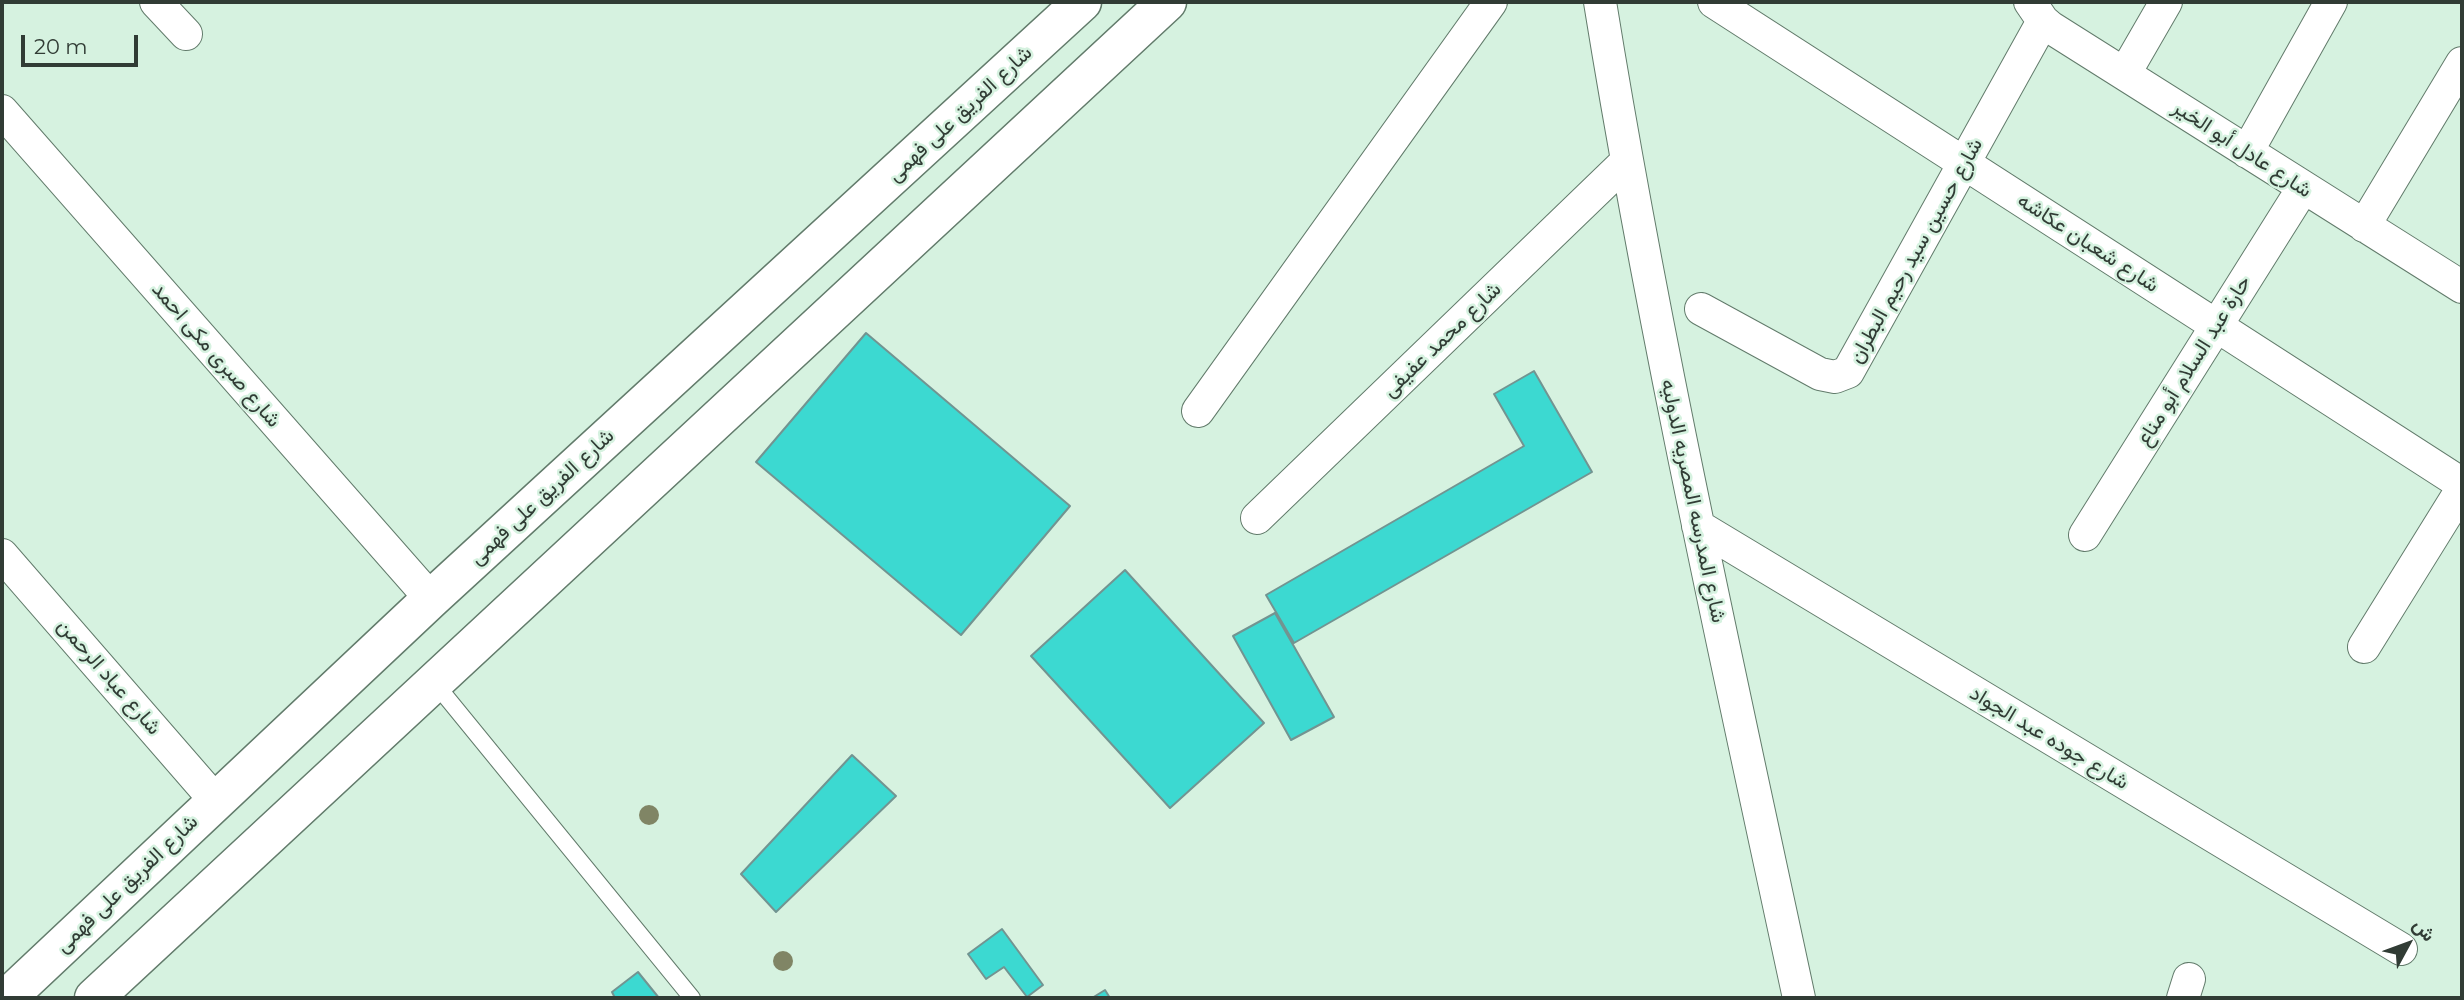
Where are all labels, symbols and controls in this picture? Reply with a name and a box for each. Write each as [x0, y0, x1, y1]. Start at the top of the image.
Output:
scale bar [24, 21, 142, 65]
text: 20 m [34, 34, 88, 59]
street label: شارع الفريق على فهمى [883, 41, 1037, 187]
street label: شارع عادل أبو الخير [2168, 95, 2316, 203]
street label: شارع حسين سيد رحيم البطران [1844, 134, 1988, 368]
street label: شارع شعبان عكاشه [2013, 188, 2163, 298]
street label: حارة عبد السلام أبو مناع [2131, 271, 2257, 451]
street label: شارع صبرى مكى احمد [146, 277, 286, 433]
street label: شارع محمد عفيفى [1377, 277, 1507, 403]
street label: شارع المدرسه المصريه الدوليه [1655, 377, 1731, 625]
street label: شارع الفريق على فهمى [465, 424, 619, 570]
street label: شارع عباد الرحمن [52, 614, 166, 740]
street label: شارع جوده عبد الجواد [1965, 681, 2133, 795]
street label: شارع الفريق على فهمى [51, 810, 203, 958]
north arrow [2373, 909, 2443, 979]
text: ش [2408, 914, 2440, 946]

